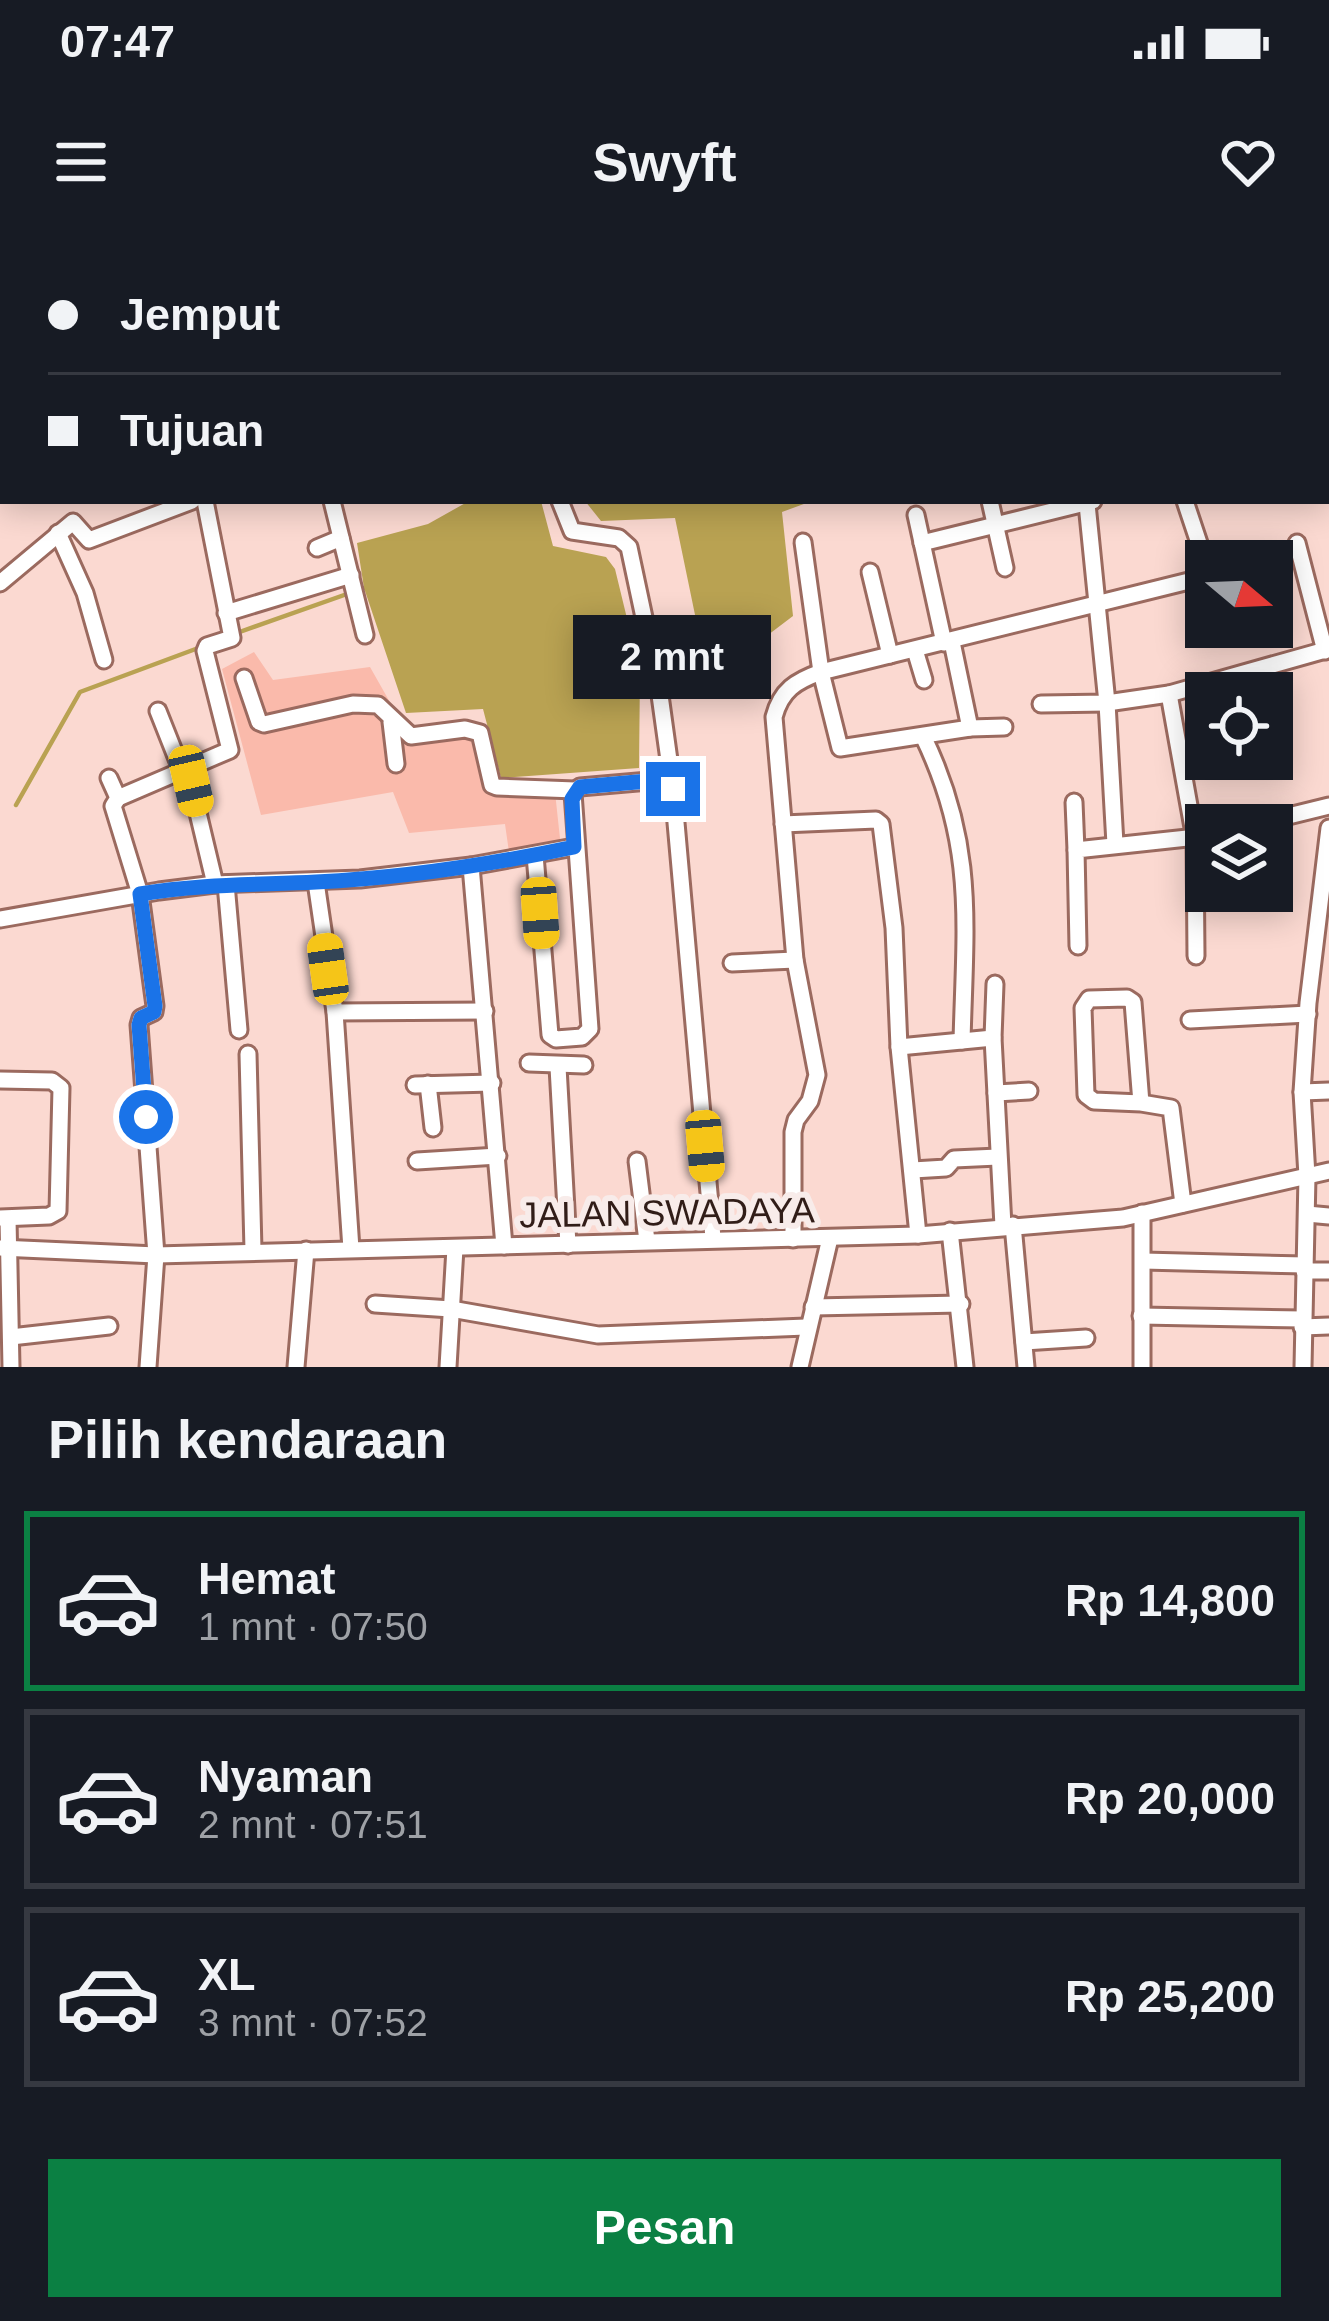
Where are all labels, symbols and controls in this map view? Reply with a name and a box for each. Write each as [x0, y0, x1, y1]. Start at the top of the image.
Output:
text: 07:47 [60, 16, 175, 67]
icon: menu [48, 129, 114, 195]
icon: heart [1215, 129, 1281, 195]
text: Swyft [592, 132, 737, 192]
text: Jemput [120, 289, 280, 340]
text: Tujuan [120, 405, 264, 456]
north arrow [1185, 540, 1293, 648]
map controls [1185, 540, 1293, 912]
callout: 2 mnt [574, 615, 772, 699]
text: 2 mnt [620, 635, 724, 678]
button: locate [1185, 672, 1293, 780]
car [165, 742, 217, 820]
route end [646, 762, 700, 816]
button: layers [1185, 804, 1293, 912]
car [520, 876, 560, 950]
car [305, 931, 351, 1007]
route start [119, 1090, 173, 1144]
car [684, 1109, 726, 1183]
street label: JALAN SWADAYA [519, 1189, 815, 1236]
text: Pilih kendaraan [48, 1409, 447, 1469]
icon: car [54, 1547, 162, 1655]
text: Hemat [198, 1553, 336, 1604]
text: Rp 14,800 [1065, 1575, 1275, 1626]
text: 1 mnt · 07:50 [198, 1605, 428, 1648]
icon: car [54, 1745, 162, 1853]
text: Nyaman [198, 1751, 373, 1802]
text: Rp 20,000 [1065, 1773, 1275, 1824]
text: 2 mnt · 07:51 [198, 1803, 428, 1846]
icon: car [54, 1943, 162, 2051]
text: XL [198, 1949, 256, 2000]
text: Rp 25,200 [1065, 1971, 1275, 2022]
text: 3 mnt · 07:52 [198, 2001, 428, 2044]
button: Pesan [48, 2159, 1281, 2297]

